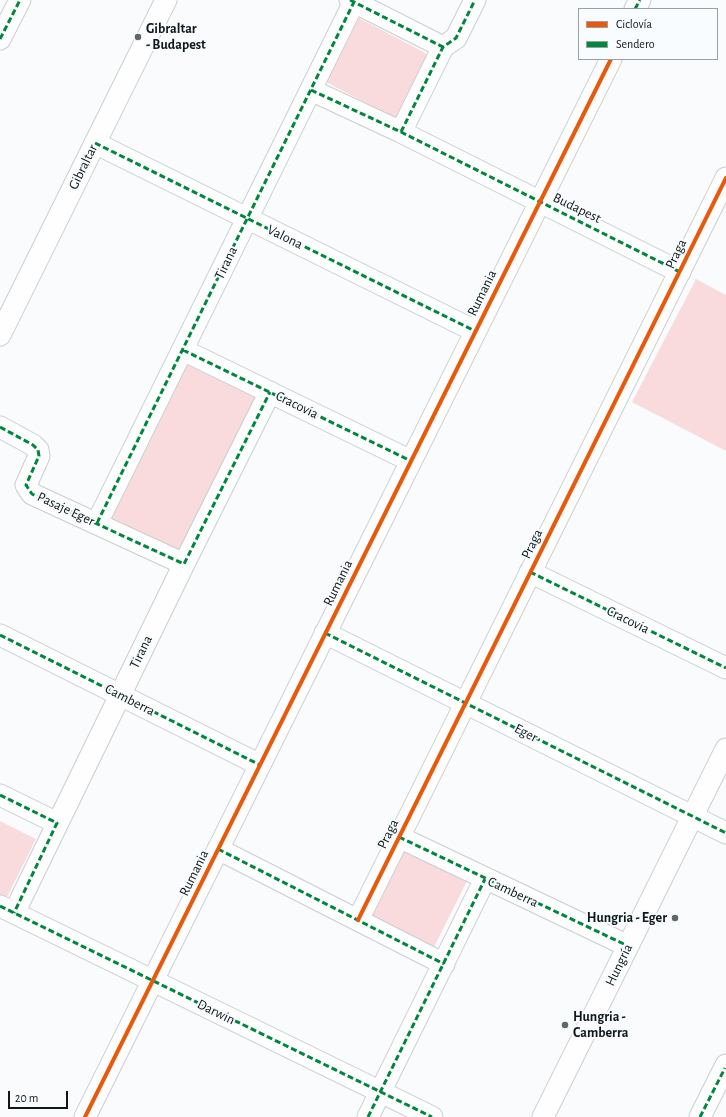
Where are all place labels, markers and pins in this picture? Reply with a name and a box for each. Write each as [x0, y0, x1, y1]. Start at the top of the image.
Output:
place label: Gibraltar - Budapest [146, 21, 206, 54]
marker: Gibraltar - Budapest [133, 32, 143, 42]
place label: Hungria - Eger [587, 910, 667, 926]
marker: Hungria - Eger [670, 913, 680, 923]
place label: Hungria - Camberra [573, 1009, 628, 1042]
marker: Hungria - Camberra [560, 1020, 570, 1030]

